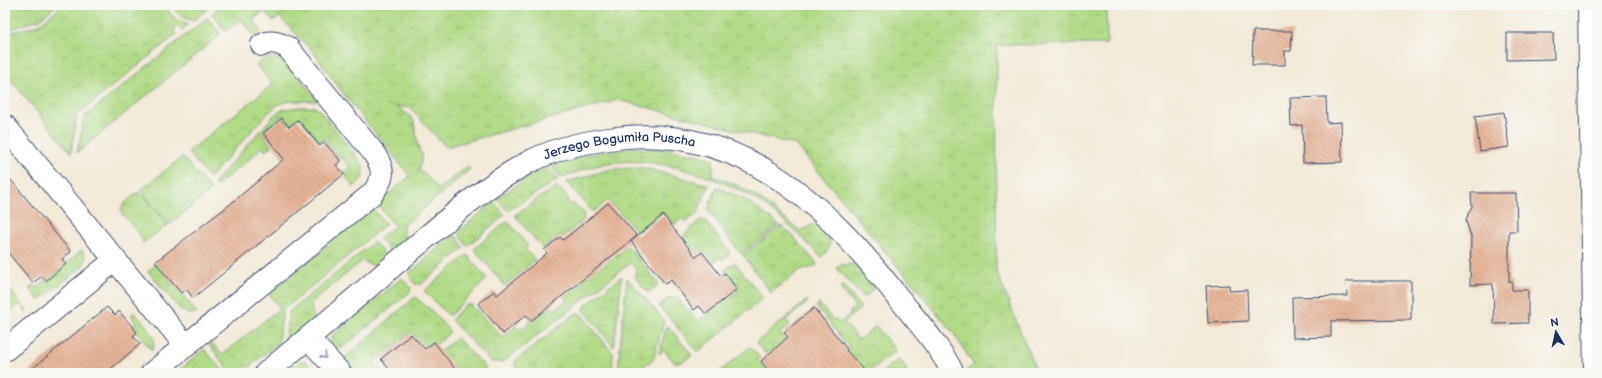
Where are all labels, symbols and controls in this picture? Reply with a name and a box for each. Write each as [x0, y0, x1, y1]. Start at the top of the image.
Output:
street label: Jerzego Bogumiła Puscha [541, 129, 697, 164]
north arrow [1536, 312, 1576, 352]
text: N [1549, 316, 1560, 330]
one-way arrow [319, 351, 326, 359]

